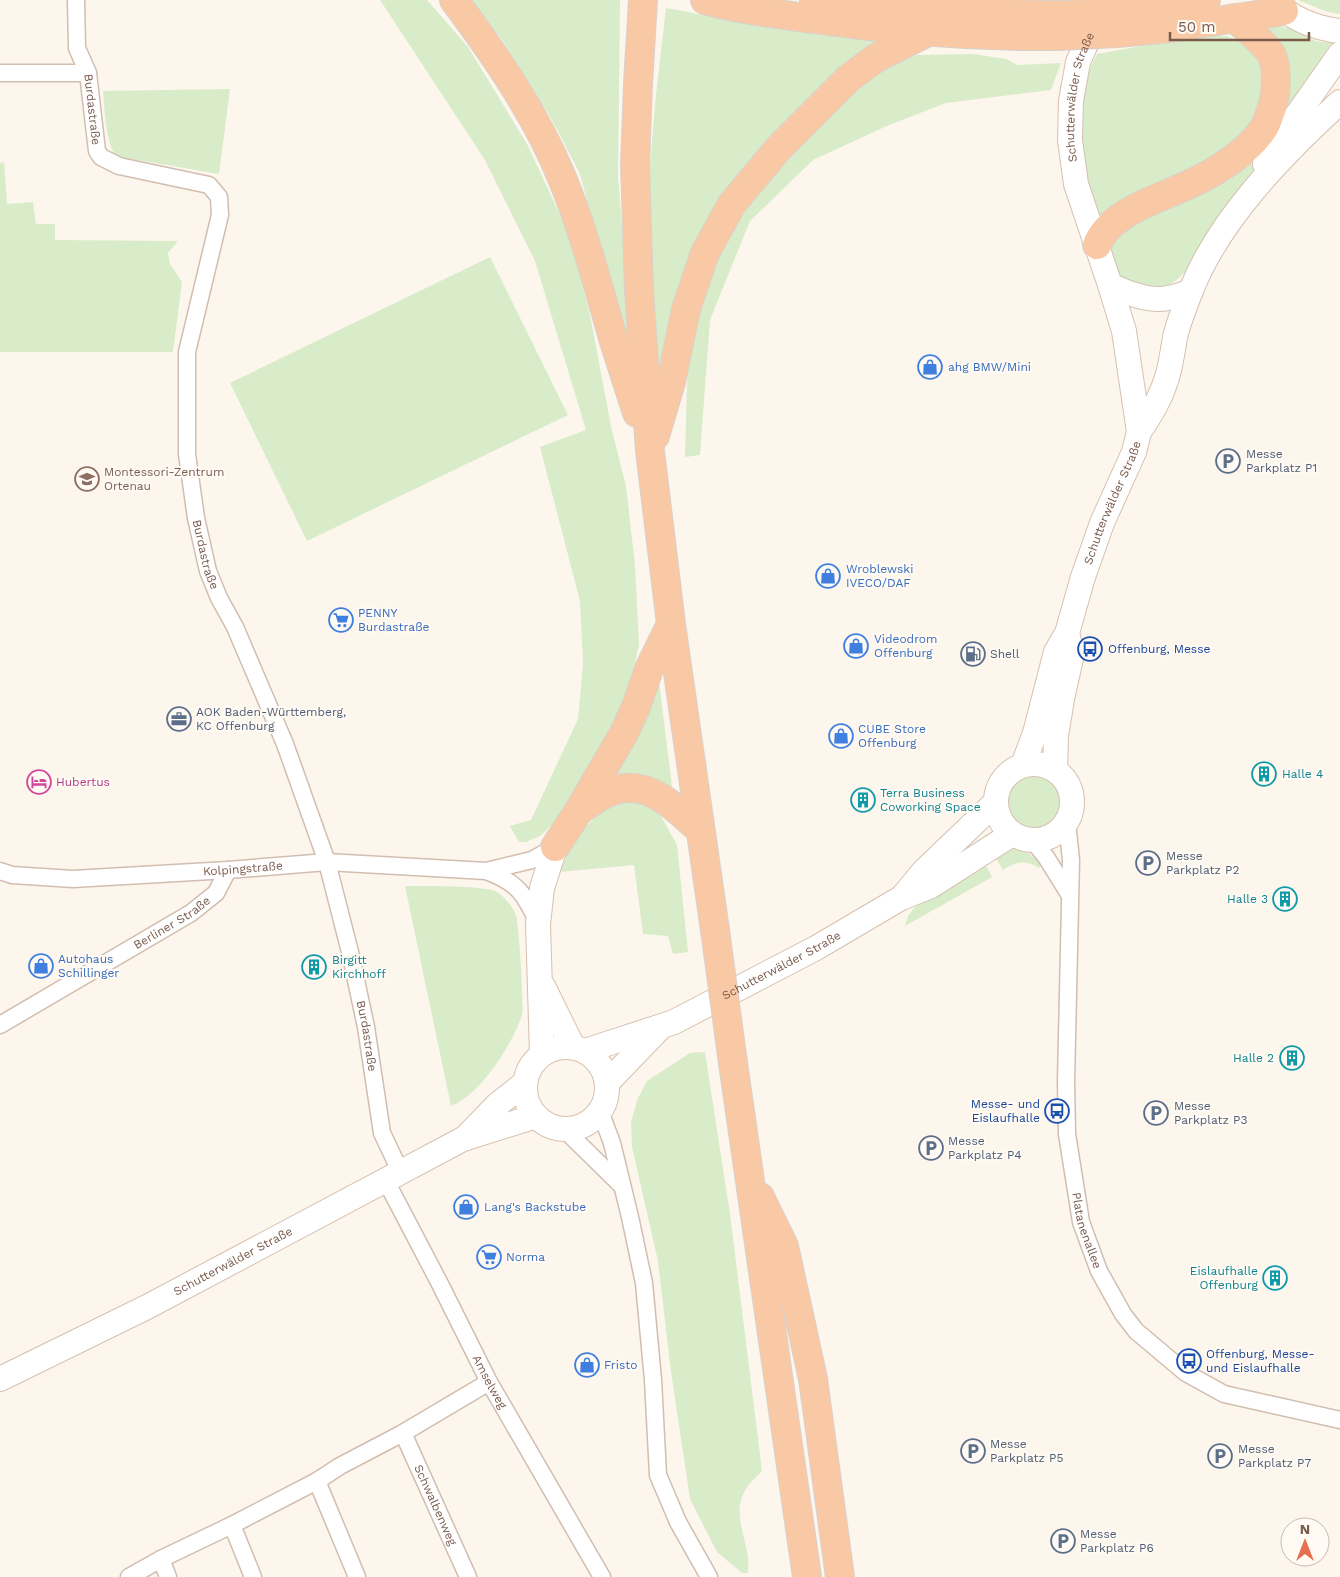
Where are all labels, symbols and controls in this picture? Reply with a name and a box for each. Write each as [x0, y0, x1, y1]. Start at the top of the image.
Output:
scale bar [1170, 10, 1309, 42]
text: 50 m [1178, 18, 1215, 36]
street label: Schutterwälder Straße [1063, 30, 1097, 163]
street label: Burdastraße [81, 73, 103, 146]
shop icon: ahg BMW/Mini [917, 354, 943, 380]
place label: ahg BMW/Mini [948, 360, 1031, 374]
street label: Schutterwälder Straße [1081, 439, 1144, 566]
place label: Messe Parkplatz P1 [1246, 447, 1317, 475]
parking icon: Messe Parkplatz P1 [1215, 448, 1241, 474]
place label: Montessori-Zentrum Ortenau [104, 465, 224, 493]
school or university icon: Montessori-Zentrum Ortenau [74, 466, 100, 492]
street label: Burdastraße [190, 518, 222, 591]
place label: Wroblewski IVECO/DAF [846, 562, 913, 590]
shop icon: Wroblewski IVECO/DAF [815, 563, 841, 589]
place label: PENNY Burdastraße [358, 606, 430, 634]
supermarket icon: PENNY Burdastraße [328, 607, 354, 633]
place label: Videodrom Offenburg [874, 632, 937, 660]
shop icon: Videodrom Offenburg [843, 633, 869, 659]
bus stop icon: Offenburg, Messe [1077, 636, 1103, 662]
fuel station icon: Shell [960, 641, 986, 667]
place label: Offenburg, Messe [1108, 642, 1211, 656]
place label: Shell [990, 647, 1020, 661]
place label: AOK Baden-Württemberg, KC Offenburg [196, 705, 346, 733]
office icon: AOK Baden-Württemberg, KC Offenburg [166, 706, 192, 732]
place label: CUBE Store Offenburg [858, 722, 926, 750]
shop icon: CUBE Store Offenburg [828, 723, 854, 749]
building icon: Halle 4 [1251, 761, 1277, 787]
place label: Halle 4 [1282, 767, 1323, 781]
hotel icon: Hubertus [26, 769, 52, 795]
place label: Hubertus [56, 775, 110, 789]
place label: Terra Business Coworking Space [880, 786, 981, 814]
building icon: Terra Business Coworking Space [850, 787, 876, 813]
place label: Messe Parkplatz P2 [1166, 849, 1239, 877]
parking icon: Messe Parkplatz P2 [1135, 850, 1161, 876]
street label: Kolpingstraße [203, 859, 283, 878]
building icon: Halle 3 [1272, 886, 1298, 912]
place label: Halle 3 [1227, 892, 1268, 906]
street label: Berliner Straße [131, 893, 213, 952]
street label: Schutterwälder Straße [720, 928, 843, 1003]
place label: Autohaus Schillinger [58, 952, 119, 980]
shop icon: Autohaus Schillinger [28, 953, 54, 979]
place label: Birgitt Kirchhoff [332, 953, 386, 981]
building icon: Birgitt Kirchhoff [301, 954, 327, 980]
street label: Burdastraße [354, 999, 380, 1072]
building icon: Halle 2 [1279, 1045, 1305, 1071]
place label: Halle 2 [1233, 1051, 1274, 1065]
place label: Messe- und Eislaufhalle [971, 1097, 1040, 1125]
bus stop icon: Messe- und Eislaufhalle [1044, 1098, 1070, 1124]
place label: Messe Parkplatz P3 [1174, 1099, 1247, 1127]
parking icon: Messe Parkplatz P3 [1143, 1100, 1169, 1126]
place label: Messe Parkplatz P4 [948, 1134, 1022, 1162]
parking icon: Messe Parkplatz P4 [918, 1135, 944, 1161]
street label: Platanenallee [1069, 1191, 1105, 1271]
shop icon: Lang's Backstube [453, 1194, 479, 1220]
place label: Lang's Backstube [484, 1200, 586, 1214]
street label: Schutterwälder Straße [171, 1224, 295, 1299]
supermarket icon: Norma [476, 1244, 502, 1270]
place label: Norma [506, 1250, 545, 1264]
place label: Eislaufhalle Offenburg [1190, 1264, 1259, 1292]
building icon: Eislaufhalle Offenburg [1262, 1265, 1288, 1291]
place label: Offenburg, Messe- und Eislaufhalle [1206, 1347, 1315, 1375]
bus stop icon: Offenburg, Messe- und Eislaufhalle [1176, 1348, 1202, 1374]
street label: Amselweg [470, 1352, 510, 1412]
shop icon: Fristo [574, 1352, 600, 1378]
place label: Fristo [604, 1358, 637, 1372]
place label: Messe Parkplatz P5 [990, 1437, 1063, 1465]
parking icon: Messe Parkplatz P5 [960, 1438, 986, 1464]
place label: Messe Parkplatz P7 [1238, 1442, 1311, 1470]
parking icon: Messe Parkplatz P7 [1207, 1443, 1233, 1469]
street label: Schwalbenweg [411, 1462, 460, 1548]
north arrow [1280, 1517, 1330, 1567]
text: N [1300, 1521, 1310, 1537]
place label: Messe Parkplatz P6 [1080, 1527, 1154, 1555]
parking icon: Messe Parkplatz P6 [1050, 1528, 1076, 1554]

